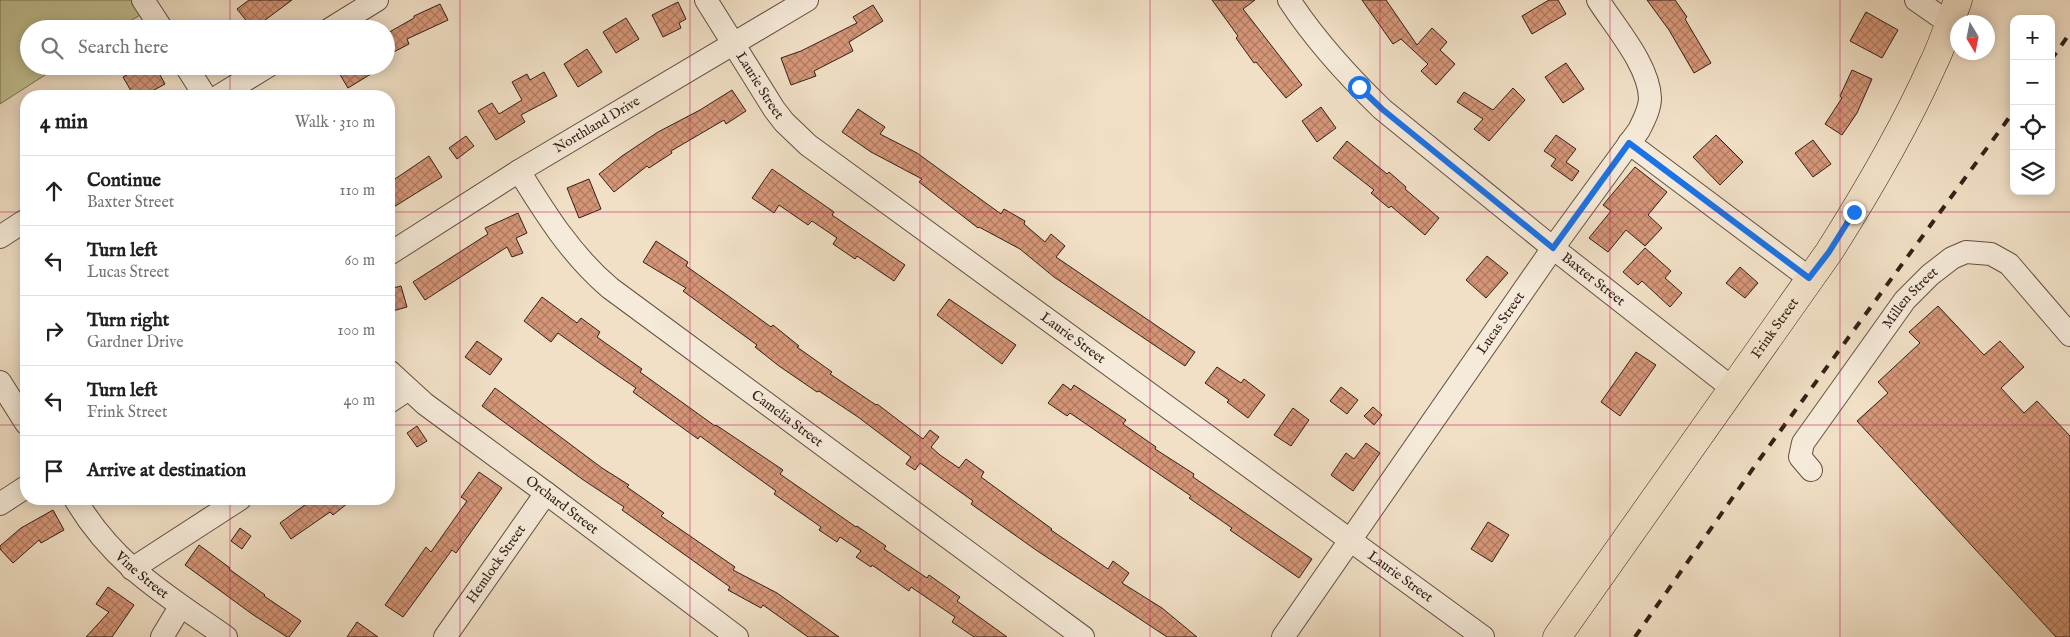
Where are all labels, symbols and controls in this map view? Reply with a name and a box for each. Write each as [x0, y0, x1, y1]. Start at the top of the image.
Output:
north arrow [1950, 15, 1995, 60]
map controls [2010, 15, 2055, 195]
button: + [2010, 15, 2055, 60]
search box [20, 20, 395, 75]
icon: search [38, 34, 66, 62]
text: Search here [78, 36, 169, 60]
street label: Laurie Street [732, 49, 788, 123]
button: − [2010, 60, 2055, 105]
route start [1348, 76, 1371, 99]
street label: Northland Drive [551, 92, 644, 157]
button: locate [2010, 105, 2055, 150]
text: 4 min [40, 109, 88, 136]
text: Walk · 310 m [295, 113, 375, 133]
button: layers [2010, 150, 2055, 195]
text: Continue [87, 169, 161, 193]
icon: ahead [40, 177, 68, 205]
text: 110 m [339, 181, 375, 201]
text: Baxter Street [87, 193, 174, 213]
route end [1843, 201, 1866, 224]
text: Turn left [87, 239, 158, 263]
icon: left [40, 247, 68, 275]
street label: Baxter Street [1558, 249, 1629, 310]
text: 60 m [345, 251, 375, 271]
text: Lucas Street [87, 263, 169, 283]
street label: Millen Street [1878, 263, 1942, 332]
street label: Lucas Street [1473, 288, 1529, 358]
street label: Frink Street [1747, 294, 1803, 362]
street label: Laurie Street [1037, 308, 1109, 368]
text: Turn right [87, 309, 169, 333]
icon: right [40, 317, 68, 345]
text: 100 m [338, 321, 375, 341]
text: Gardner Drive [87, 333, 184, 353]
text: Turn left [87, 379, 158, 403]
street label: Camelia Street [748, 386, 827, 451]
icon: left [40, 387, 68, 415]
text: 40 m [343, 391, 375, 411]
text: Frink Street [87, 403, 167, 423]
icon: arrive [40, 457, 68, 485]
text: Arrive at destination [87, 459, 246, 483]
street label: Orchard Street [522, 472, 602, 538]
street label: Hemlock Street [462, 521, 530, 607]
street label: Vine Street [110, 547, 172, 603]
street label: Laurie Street [1364, 547, 1437, 607]

